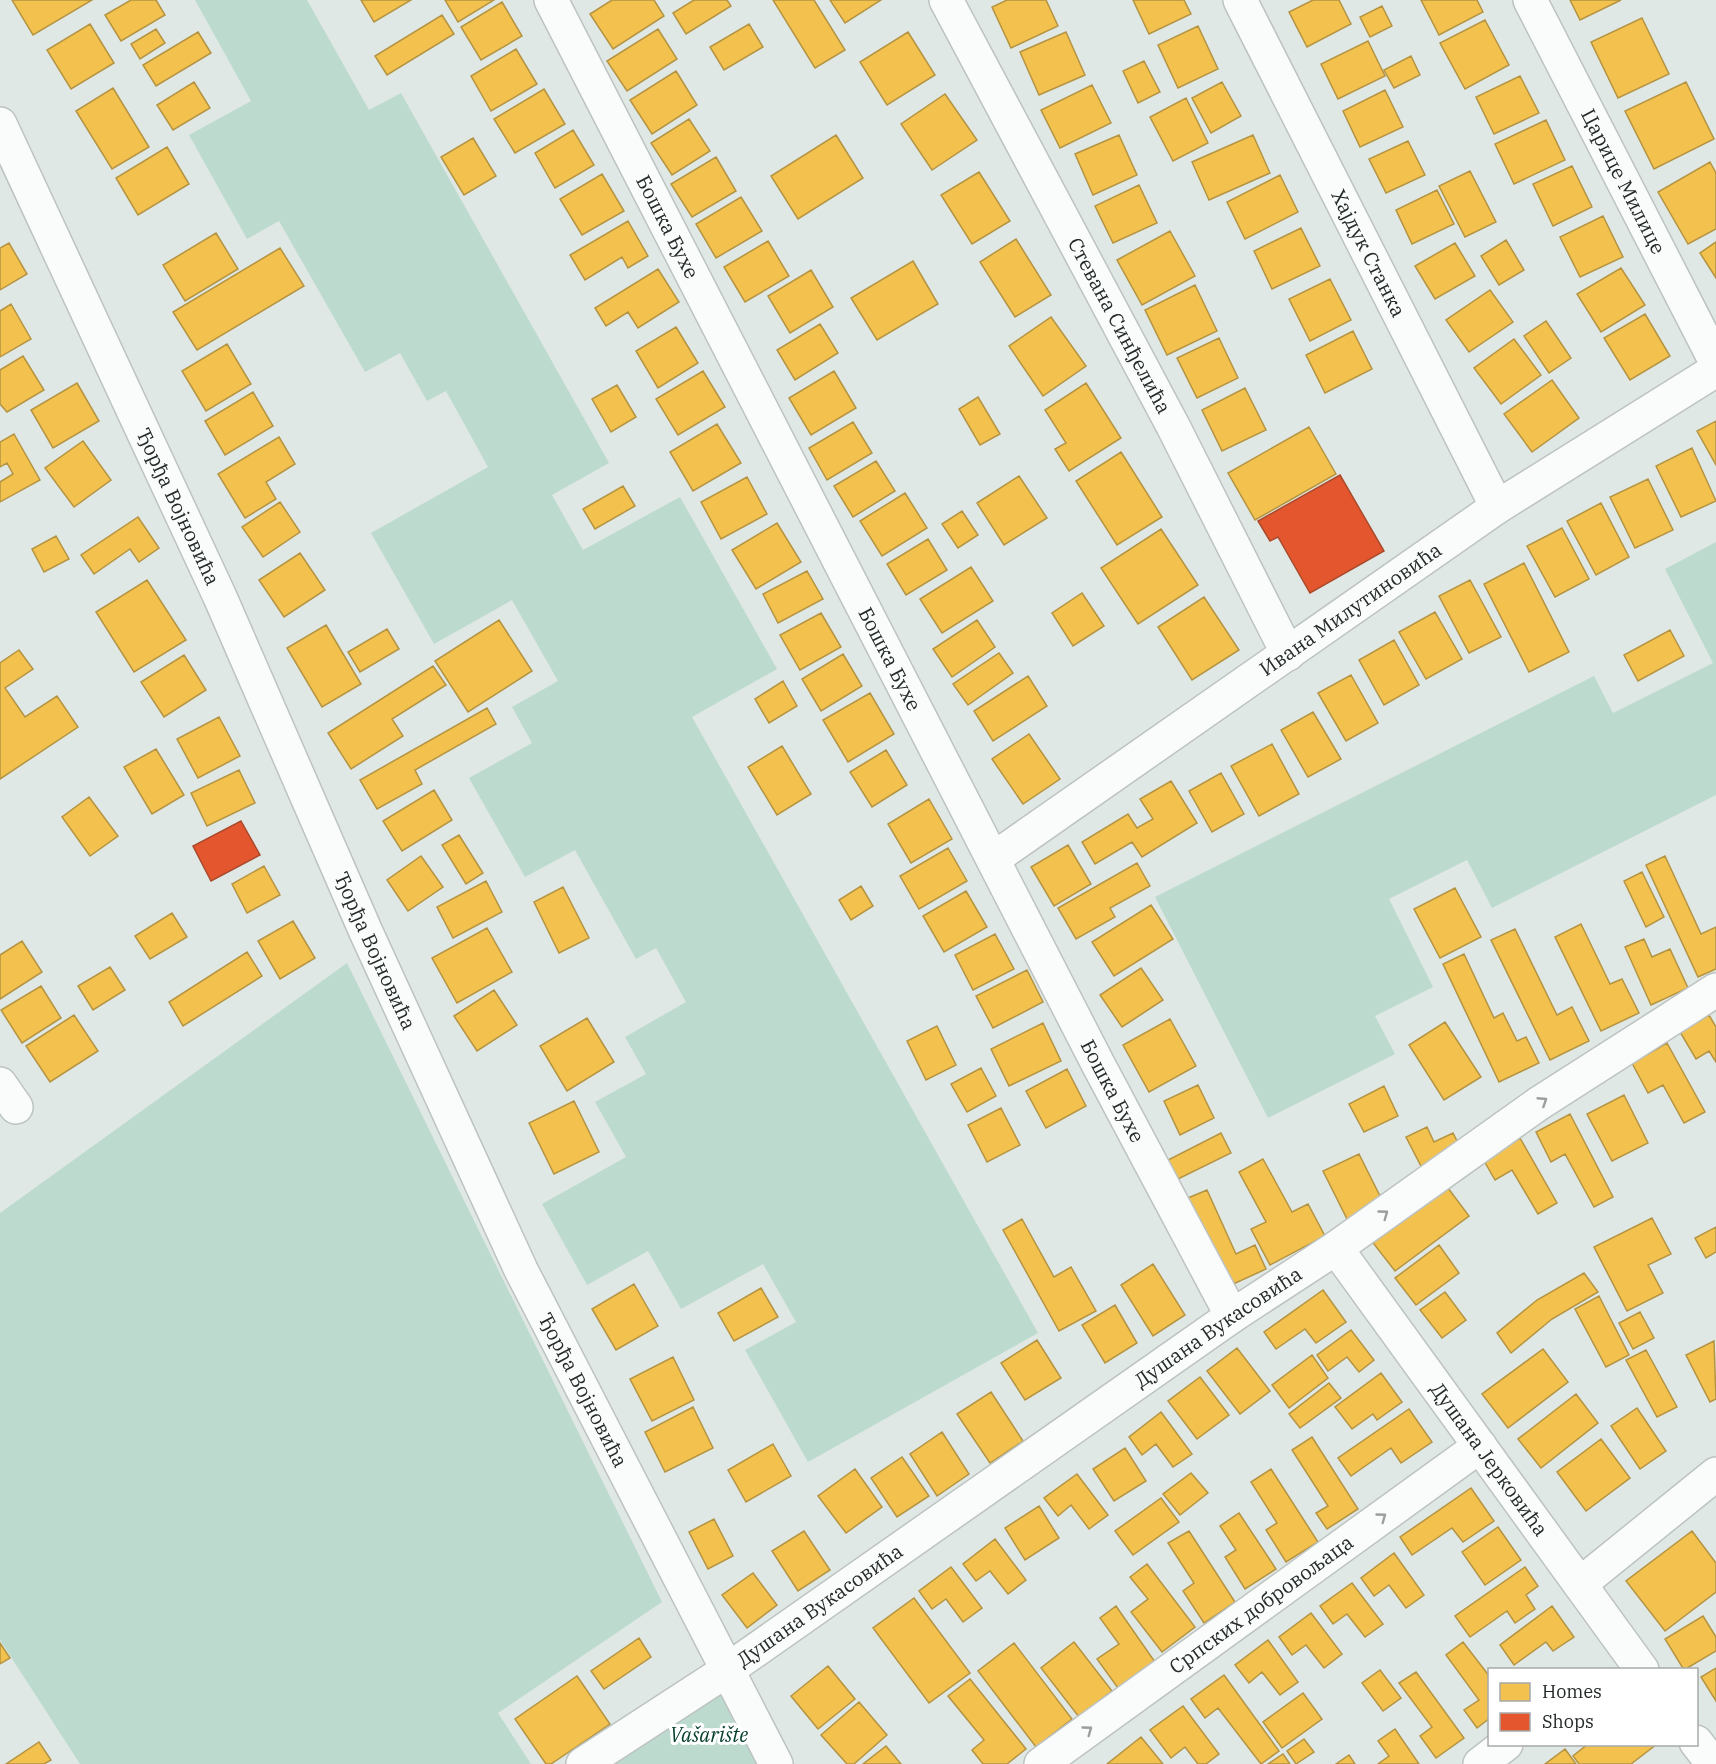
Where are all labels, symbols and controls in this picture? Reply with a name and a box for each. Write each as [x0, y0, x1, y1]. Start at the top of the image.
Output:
street label: Царице Милице [1575, 104, 1672, 259]
street label: Бошка Бухе [630, 170, 706, 283]
street label: Хајдук Станка [1325, 185, 1412, 321]
street label: Стевана Синђелића [1062, 233, 1178, 418]
street label: Ђорђа Војновића [130, 423, 227, 589]
street label: Ивана Милутиновића [1254, 536, 1447, 682]
street label: Бошка Бухе [852, 602, 928, 715]
street label: Ђорђа Војновића [328, 867, 423, 1034]
street label: Бошка Бухе [1075, 1035, 1151, 1147]
one-way arrow [1536, 1097, 1547, 1108]
one-way arrow [1377, 1210, 1388, 1221]
street label: Душана Вукасовића [1129, 1260, 1307, 1393]
street label: Ђорђа Војновића [532, 1308, 635, 1472]
street label: Душана Јерковића [1425, 1377, 1555, 1541]
one-way arrow [1376, 1513, 1387, 1524]
street label: Српских добровољаца [1163, 1528, 1359, 1680]
street label: Душана Вукасовића [731, 1537, 908, 1673]
legend [1488, 1668, 1698, 1746]
text: Homes [1542, 1680, 1602, 1703]
text: Shops [1542, 1710, 1594, 1733]
park label: Vašarište [670, 1721, 748, 1748]
one-way arrow [1082, 1726, 1093, 1737]

